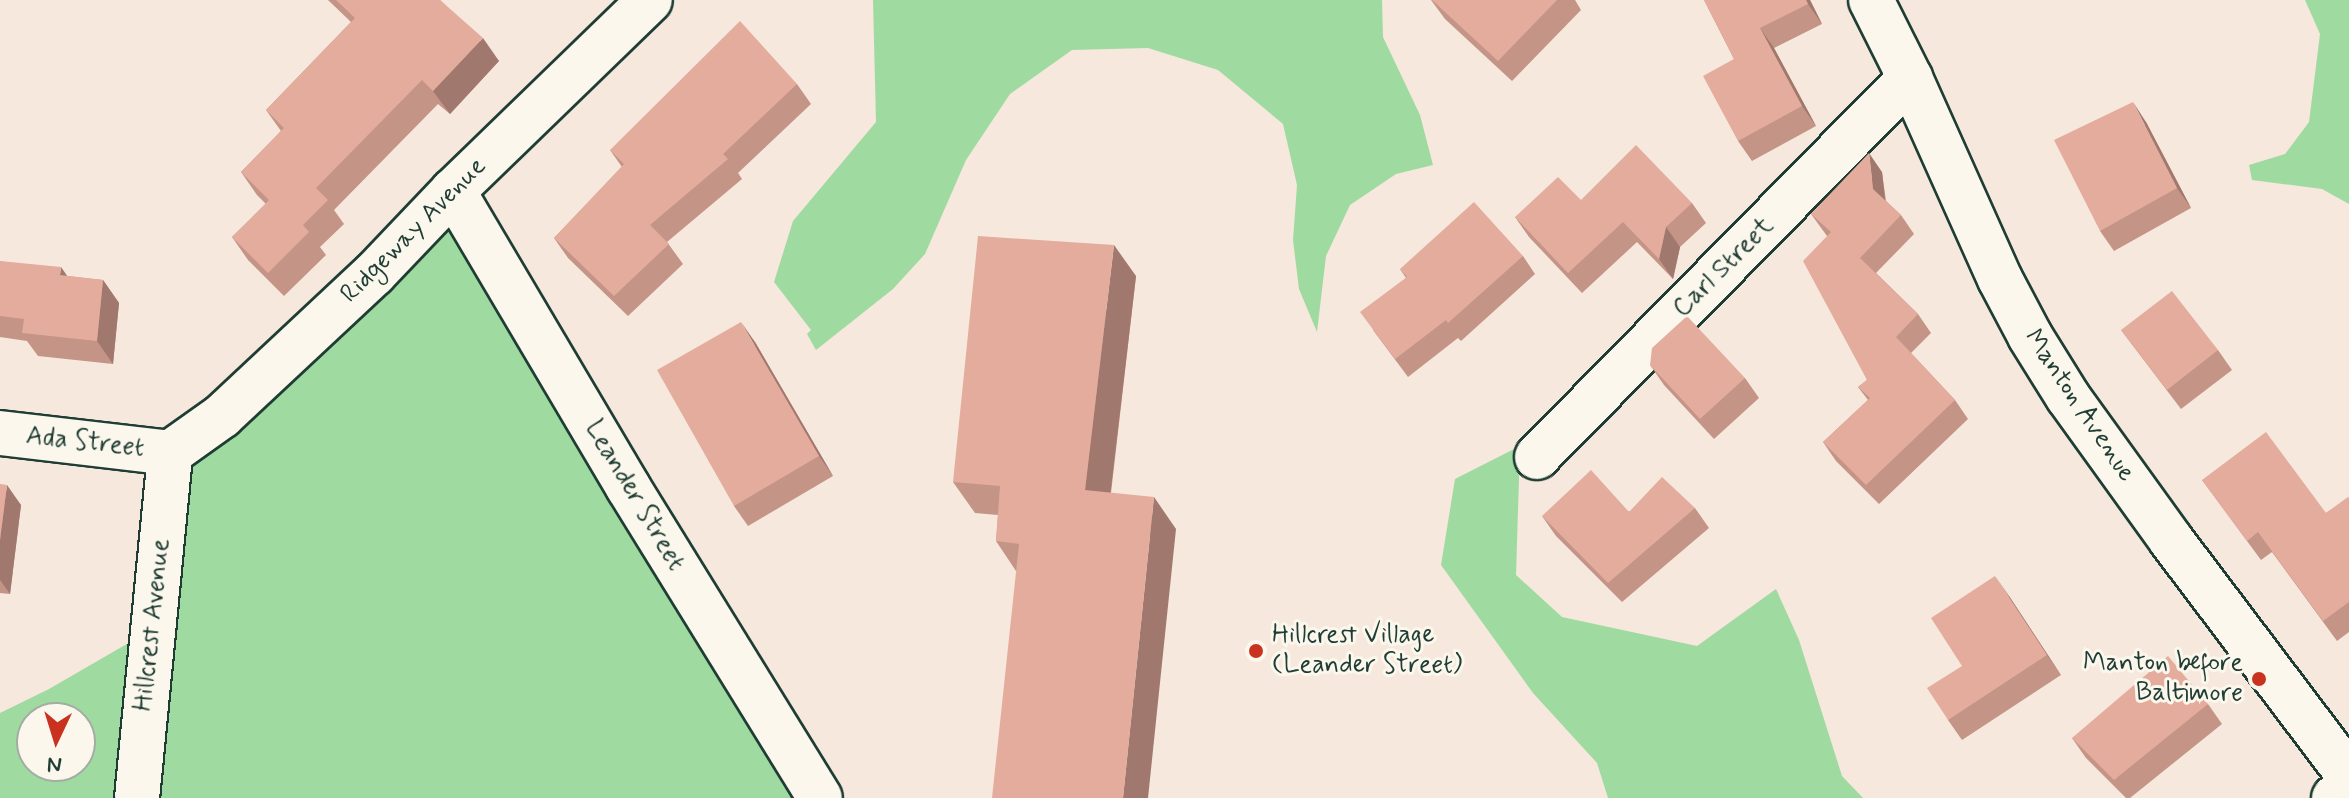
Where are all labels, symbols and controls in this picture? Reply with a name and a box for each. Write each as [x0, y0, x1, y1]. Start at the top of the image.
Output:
street label: Ridgeway Avenue [334, 151, 494, 311]
street label: Carl Street [1667, 211, 1781, 325]
street label: Manton Avenue [2018, 325, 2140, 487]
street label: Leander Street [576, 413, 692, 579]
street label: Ada Street [22, 421, 148, 465]
street label: Hillcrest Avenue [128, 537, 178, 713]
place label: Hillcrest Village (Leander Street) [1272, 620, 1467, 682]
marker: Hillcrest Village (Leander Street) [1247, 642, 1265, 660]
place label: Manton before Baltimore [2083, 648, 2243, 710]
marker: Manton before Baltimore [2250, 670, 2268, 688]
north arrow [16, 702, 96, 782]
text: N [46, 749, 63, 778]

